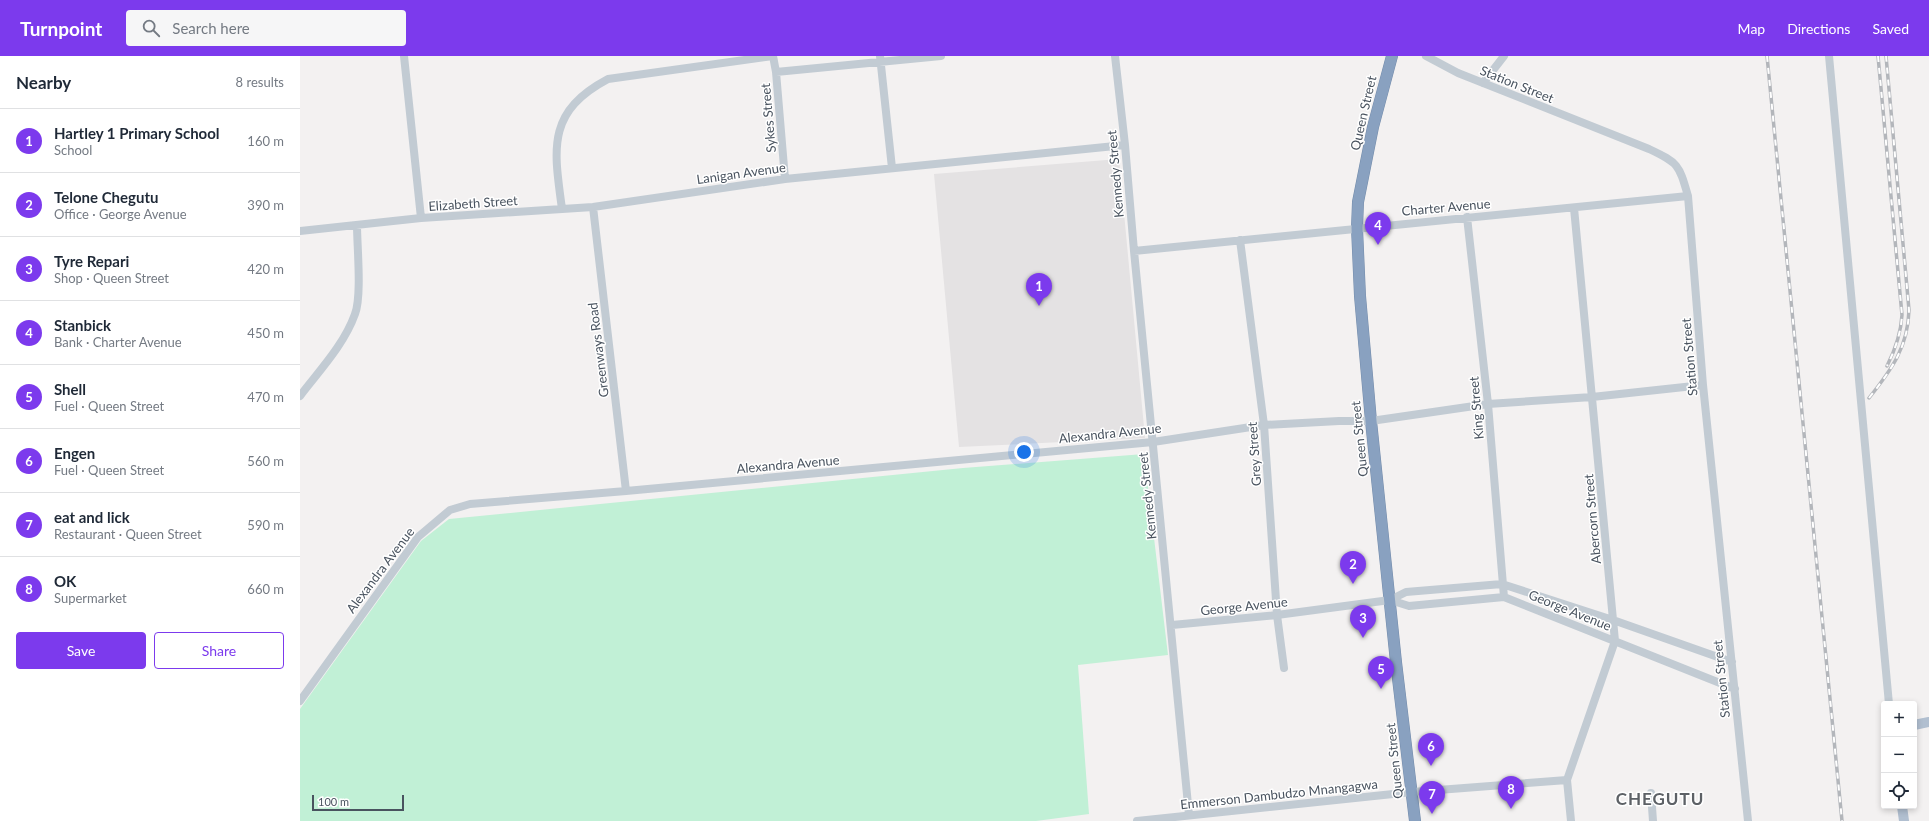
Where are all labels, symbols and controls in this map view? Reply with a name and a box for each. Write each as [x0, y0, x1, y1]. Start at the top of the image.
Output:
search box [126, 10, 406, 46]
text: Turnpoint [20, 17, 102, 40]
icon: search [140, 17, 162, 39]
text: Search here [172, 19, 250, 37]
text: Map [1738, 20, 1765, 37]
text: Directions [1787, 20, 1850, 37]
text: Saved [1872, 20, 1909, 37]
street label: Station Street [1478, 62, 1556, 106]
text: Nearby [16, 72, 71, 93]
text: 8 results [236, 74, 284, 90]
street label: Queen Street [1347, 74, 1379, 152]
street label: Sykes Street [757, 82, 779, 153]
text: Hartley 1 Primary School [54, 124, 220, 142]
street label: Kennedy Street [1103, 129, 1127, 218]
text: 1 [25, 133, 33, 149]
text: 160 m [247, 133, 284, 149]
text: School [54, 142, 92, 158]
street label: Lanigan Avenue [695, 159, 787, 187]
text: Telone Chegutu [54, 188, 158, 206]
street label: Elizabeth Street [428, 192, 519, 214]
street label: Charter Avenue [1401, 195, 1491, 219]
text: 2 [25, 197, 33, 213]
text: 390 m [247, 197, 284, 213]
text: Office · George Avenue [54, 206, 187, 222]
pin: 4 [1365, 212, 1391, 245]
text: Tyre Repari [54, 252, 129, 270]
text: 3 [25, 261, 33, 277]
text: 420 m [247, 261, 284, 277]
text: Shop · Queen Street [54, 270, 169, 286]
pin: 1 [1026, 273, 1052, 306]
street label: Greenways Road [584, 302, 612, 398]
text: Stanbick [54, 316, 111, 334]
street label: Station Street [1678, 317, 1700, 397]
text: 4 [25, 325, 33, 341]
text: 450 m [247, 325, 284, 341]
text: Bank · Charter Avenue [54, 334, 182, 350]
street label: King Street [1465, 375, 1487, 440]
text: Shell [54, 380, 86, 398]
text: 5 [25, 389, 33, 405]
text: 470 m [247, 389, 284, 405]
text: Fuel · Queen Street [54, 398, 164, 414]
street label: Queen Street [1347, 400, 1371, 478]
street label: Alexandra Avenue [1058, 420, 1162, 446]
street label: Grey Street [1244, 421, 1264, 487]
your location [1014, 442, 1034, 462]
text: Engen [54, 444, 95, 462]
street label: Kennedy Street [1134, 451, 1160, 540]
street label: Alexandra Avenue [736, 452, 840, 476]
text: 6 [25, 453, 33, 469]
text: 560 m [247, 453, 284, 469]
text: Fuel · Queen Street [54, 462, 164, 478]
street label: Abercorn Street [1580, 473, 1604, 565]
text: eat and lick [54, 508, 130, 526]
text: 7 [25, 517, 33, 533]
text: 590 m [247, 517, 284, 533]
street label: Alexandra Avenue [343, 524, 417, 616]
text: Restaurant · Queen Street [54, 526, 202, 542]
pin: 2 [1340, 551, 1366, 584]
text: OK [54, 572, 76, 590]
text: 8 [25, 581, 33, 597]
text: 660 m [247, 581, 284, 597]
street label: George Avenue [1526, 586, 1614, 634]
text: Supermarket [54, 590, 127, 606]
street label: George Avenue [1200, 593, 1289, 619]
pin: 3 [1350, 605, 1376, 638]
button: Save [16, 632, 146, 669]
button: Share [154, 632, 284, 669]
street label: Station Street [1709, 639, 1733, 719]
pin: 5 [1368, 656, 1394, 689]
map controls [1881, 701, 1917, 809]
button: + [1881, 701, 1917, 737]
street label: Queen Street [1382, 722, 1406, 800]
pin: 6 [1418, 733, 1444, 766]
button: − [1881, 737, 1917, 773]
button: locate [1881, 773, 1917, 809]
street label: Emmerson Dambudzo Mnangagwa [1179, 776, 1379, 812]
pin: 8 [1498, 776, 1524, 809]
pin: 7 [1419, 781, 1445, 814]
district label: CHEGUTU [1616, 788, 1704, 809]
scale bar [312, 793, 404, 812]
text: 100 m [318, 795, 349, 808]

